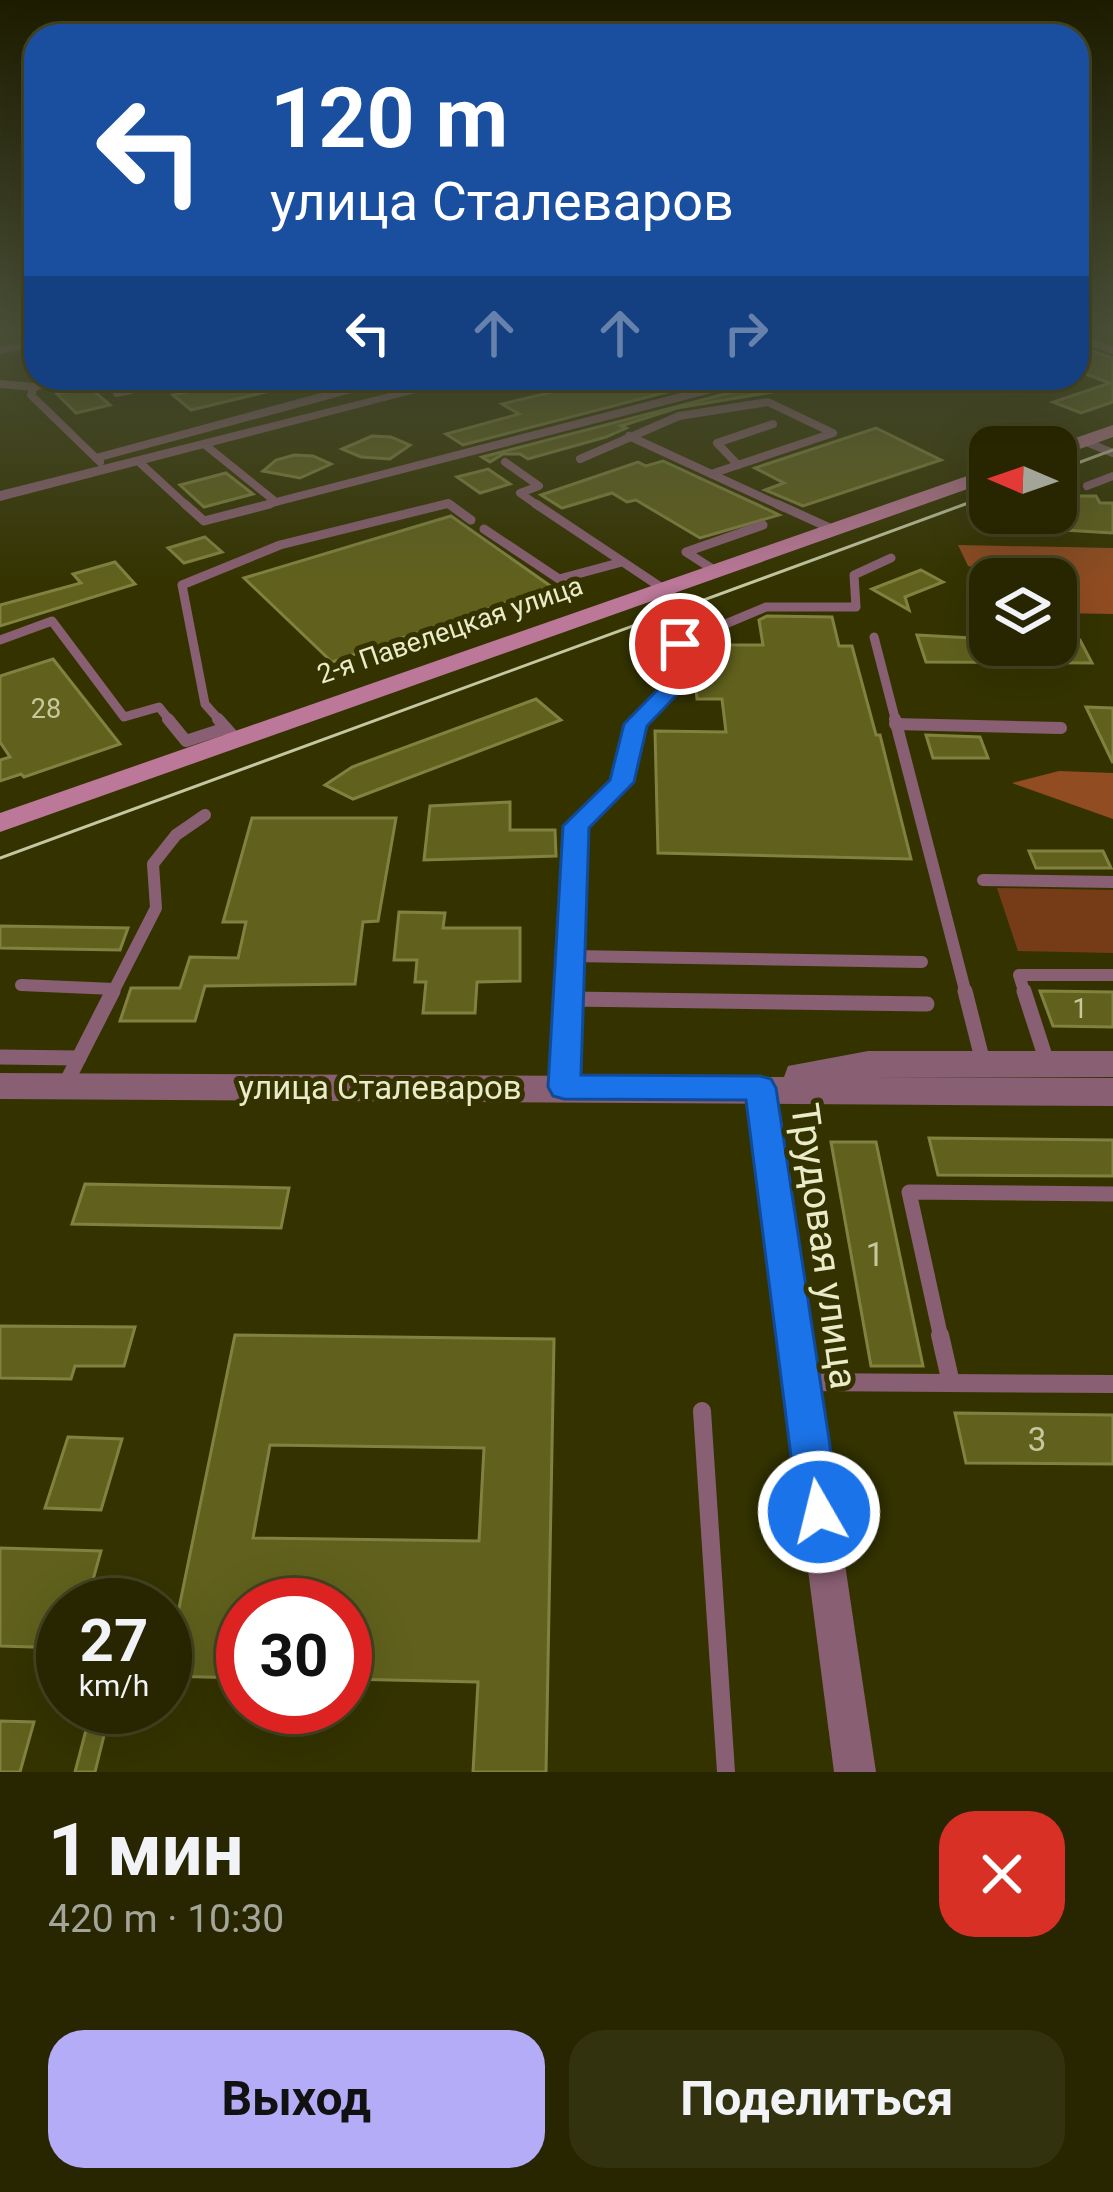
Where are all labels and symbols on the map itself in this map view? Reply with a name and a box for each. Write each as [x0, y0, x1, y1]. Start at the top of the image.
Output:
north arrow [969, 426, 1077, 534]
street label: 2-я Павелецкая улица [313, 570, 587, 690]
pin [629, 593, 731, 695]
house number: 28 [31, 693, 61, 725]
house number: 1 [1072, 993, 1088, 1025]
street label: улица Сталеваров [238, 1068, 522, 1107]
street label: Трудовая улица [781, 1100, 867, 1392]
house number: 1 [866, 1235, 884, 1274]
house number: 3 [1028, 1420, 1046, 1459]
position arrow [756, 1449, 882, 1575]
speed limit sign: 30 [216, 1578, 372, 1734]

